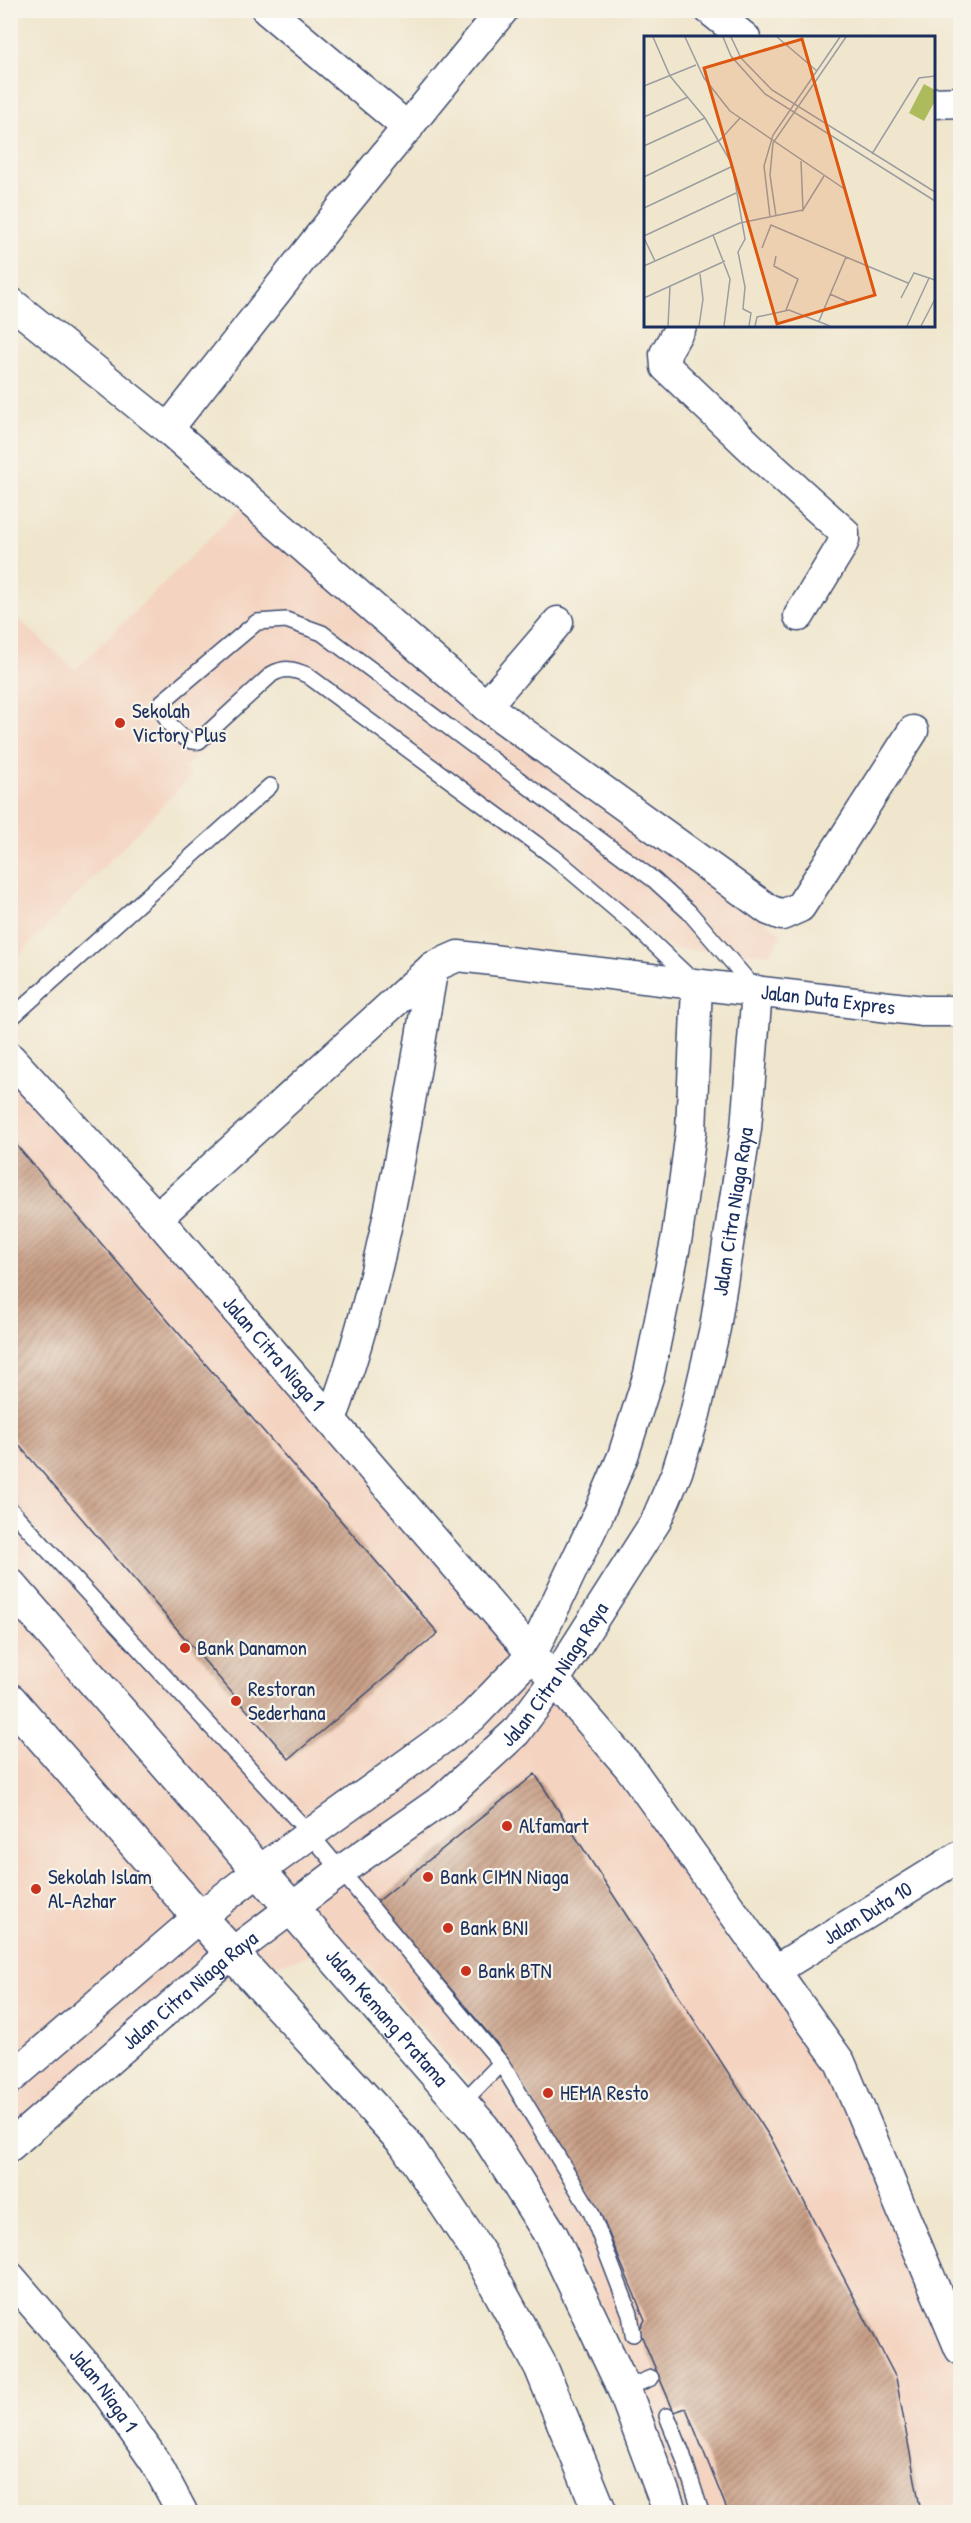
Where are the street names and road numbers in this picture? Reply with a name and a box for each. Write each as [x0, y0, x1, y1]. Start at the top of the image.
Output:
street label: Jalan Duta Expres [759, 977, 897, 1022]
street label: Jalan Citra Niaga Raya [705, 1125, 760, 1298]
street label: Jalan Citra Niaga 1 [216, 1290, 332, 1417]
street label: Jalan Citra Niaga Raya [494, 1596, 615, 1753]
street label: Jalan Duta 10 [817, 1874, 917, 1951]
street label: Jalan Citra Niaga Raya [116, 1924, 264, 2056]
street label: Jalan Kemang Pratama [319, 1942, 456, 2093]
street label: Jalan Niaga 1 [63, 2341, 145, 2438]

